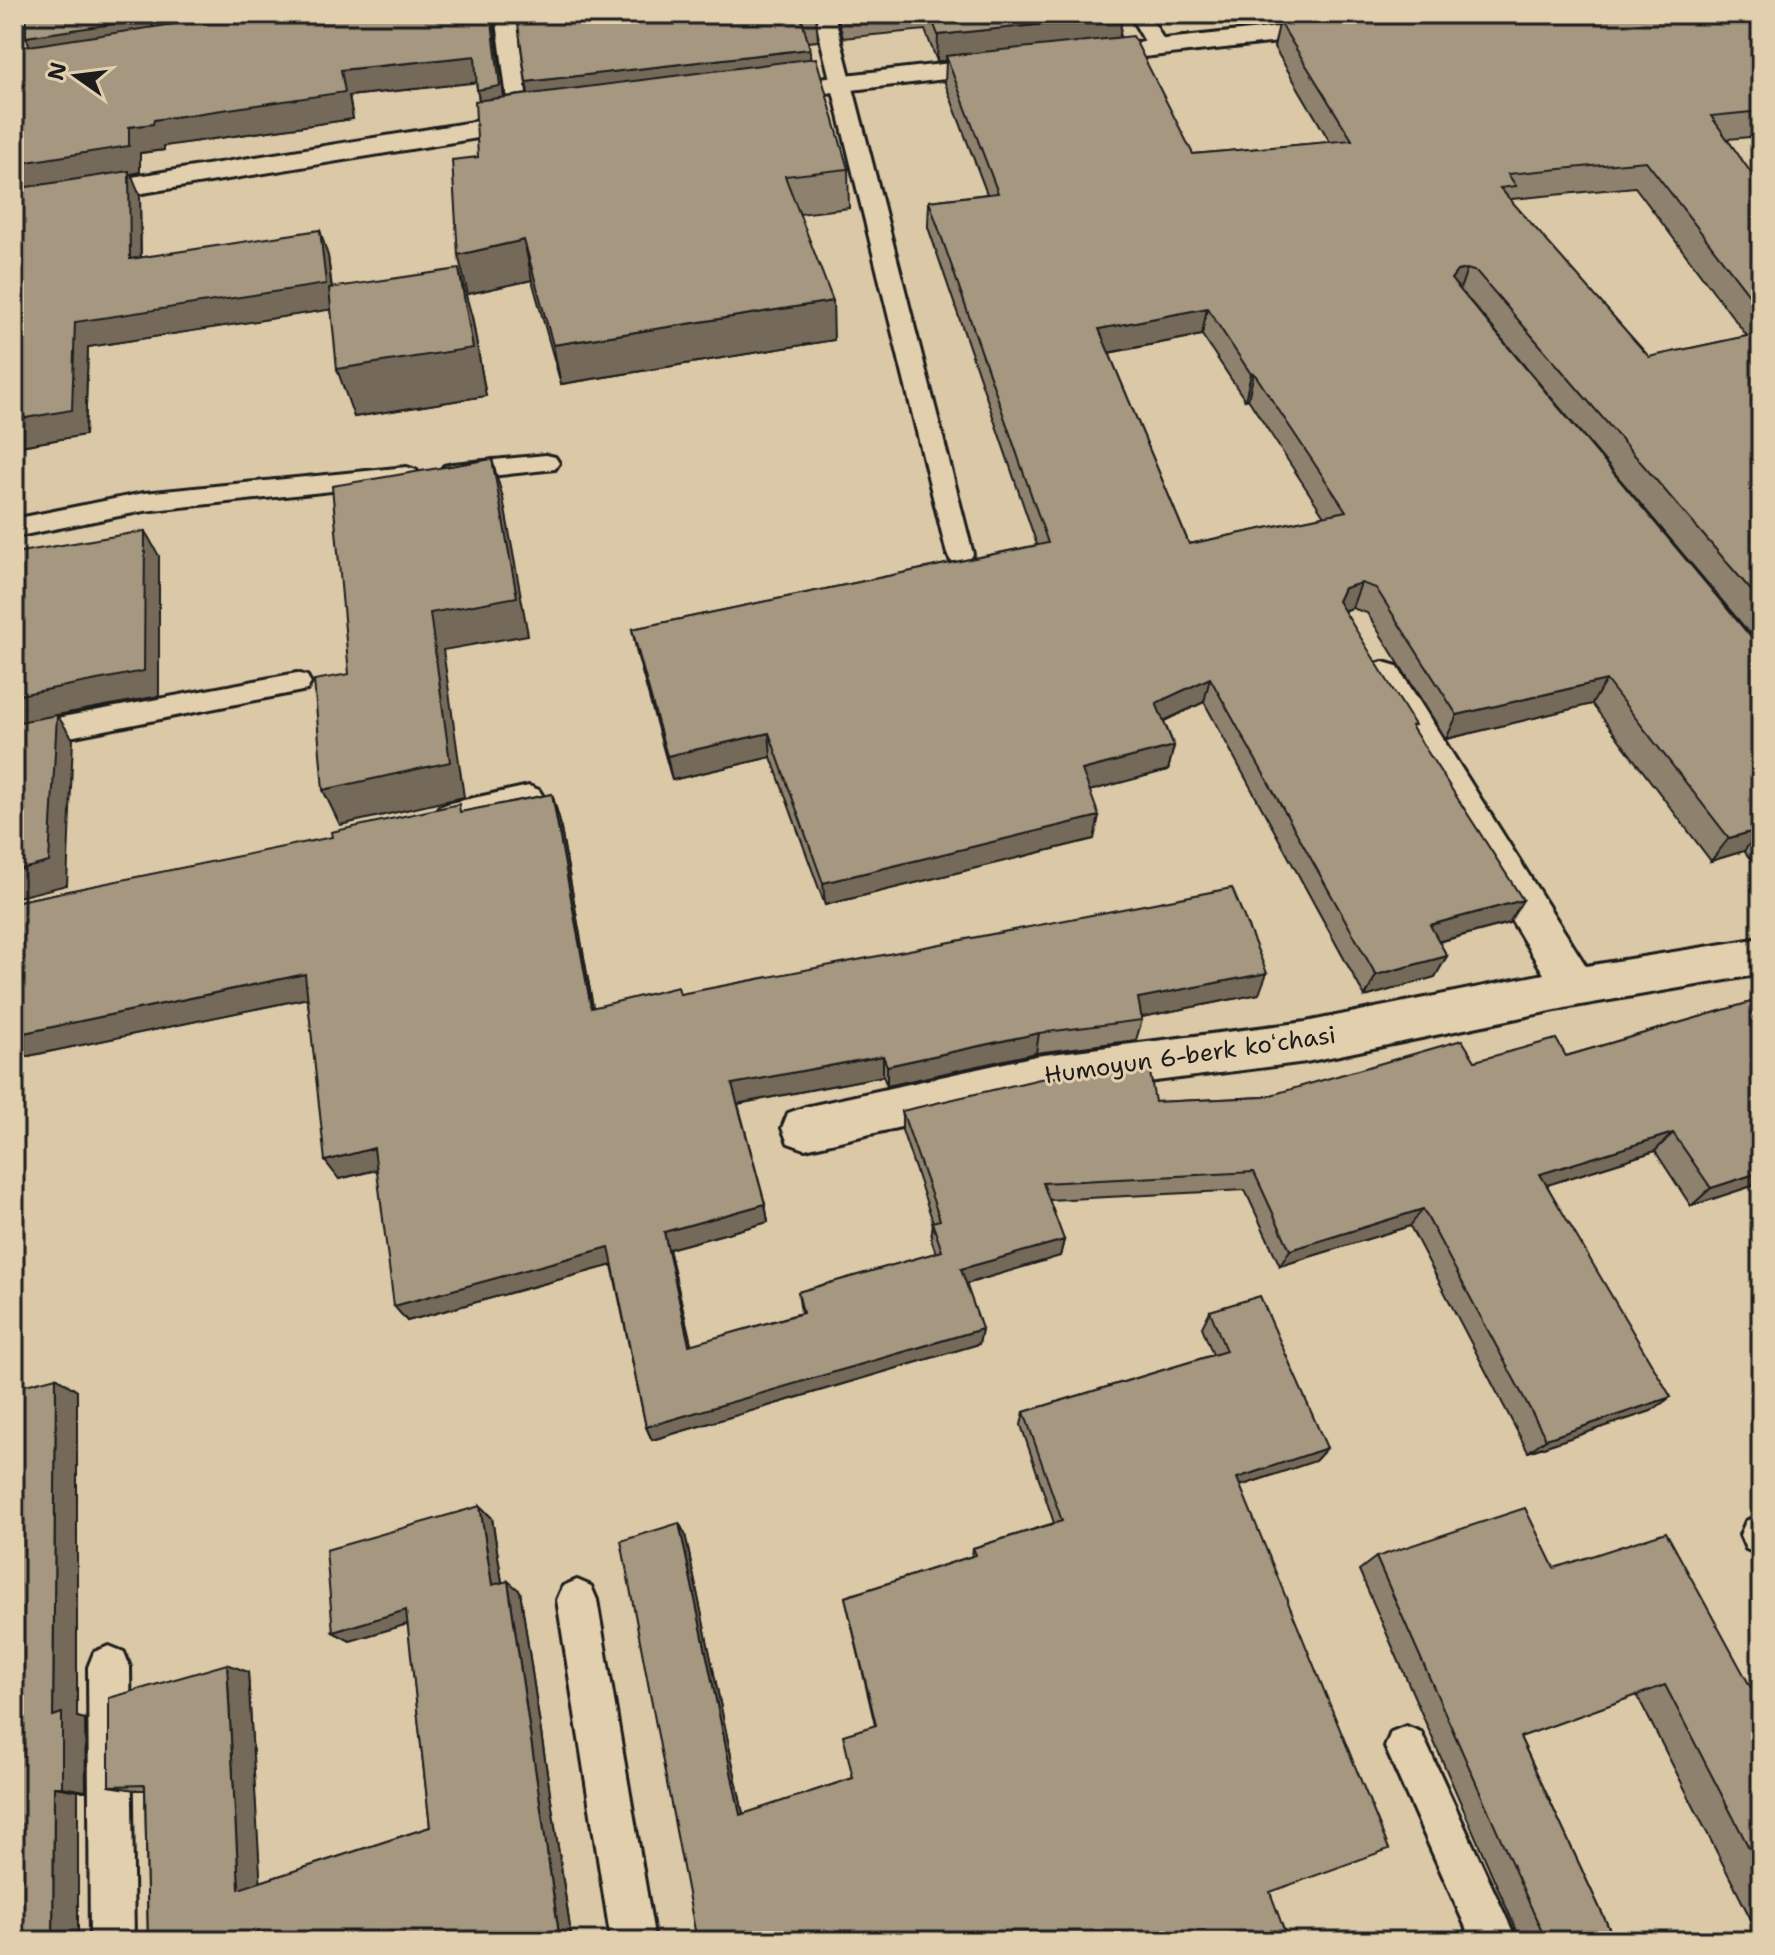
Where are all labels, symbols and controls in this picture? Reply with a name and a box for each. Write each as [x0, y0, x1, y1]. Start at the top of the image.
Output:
north arrow [36, 36, 116, 116]
text: N [41, 59, 73, 83]
street label: Humoyun 6-berk koʻchasi [1042, 1019, 1338, 1091]

